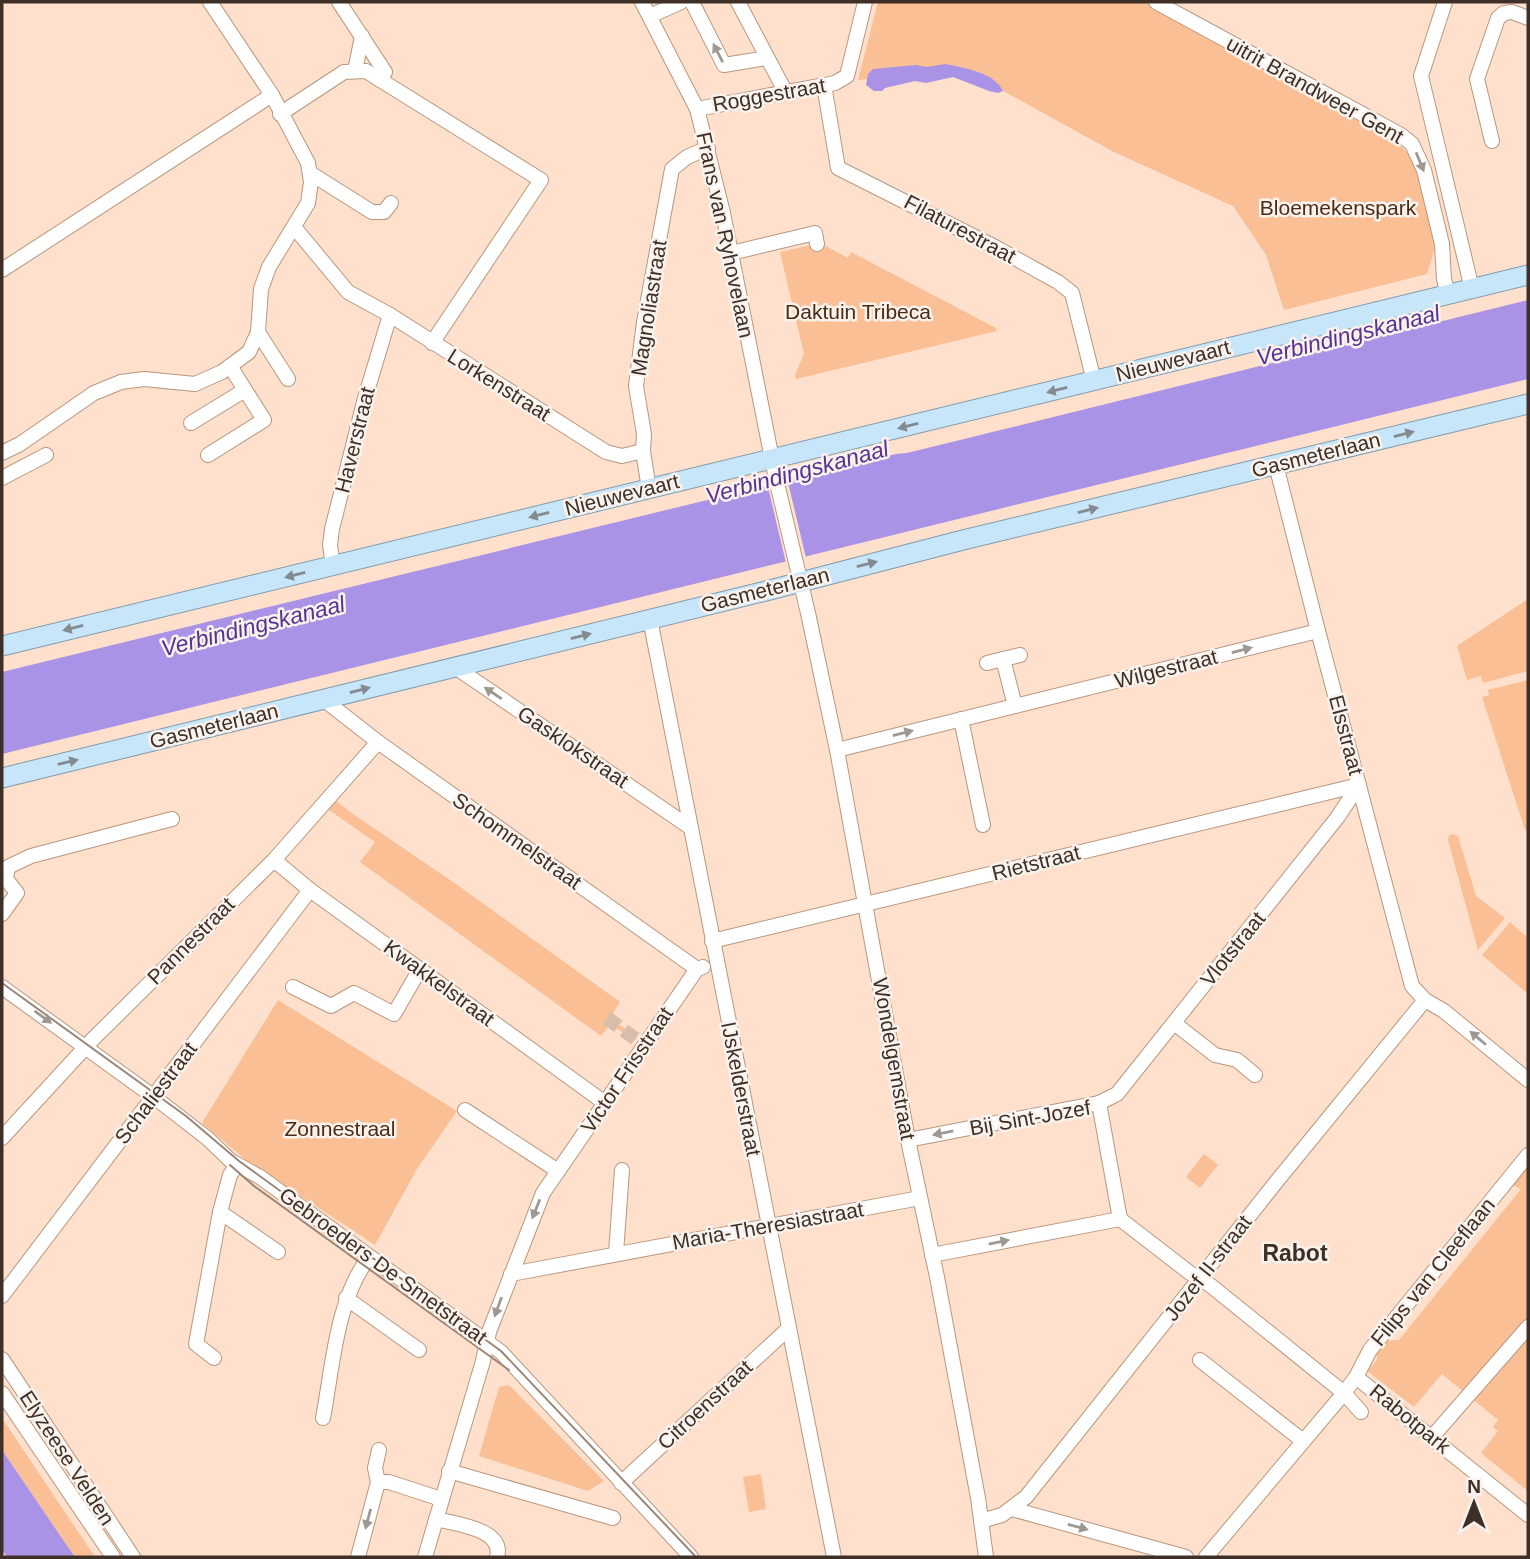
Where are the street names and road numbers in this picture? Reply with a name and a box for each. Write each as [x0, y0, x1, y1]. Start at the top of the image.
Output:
street label: uitrit Brandweer Gent [1223, 31, 1408, 148]
street label: Roggestraat [711, 73, 827, 116]
street label: Frans van Ryhovelaan [692, 130, 759, 340]
street label: Filaturestraat [901, 190, 1020, 268]
street label: Magnoliastraat [626, 238, 671, 378]
street label: Nieuwevaart [1113, 335, 1232, 386]
street label: Lorkenstraat [444, 344, 555, 425]
street label: Haverstraat [330, 384, 379, 495]
street label: Gasmeterlaan [1249, 427, 1383, 482]
street label: Nieuwevaart [562, 469, 681, 520]
street label: Gasmeterlaan [698, 562, 832, 617]
street label: Wilgestraat [1112, 645, 1220, 692]
street label: Elsstraat [1325, 692, 1368, 777]
street label: Gasmeterlaan [147, 698, 281, 753]
street label: Gasklokstraat [514, 701, 633, 792]
street label: Schommelstraat [449, 788, 586, 894]
street label: Rietstraat [989, 840, 1082, 885]
street label: Pannestraat [142, 892, 239, 989]
street label: Vlotstraat [1196, 907, 1270, 990]
street label: Kwakkelstraat [380, 935, 499, 1030]
street label: Wondelgemstraat [869, 976, 920, 1142]
street label: Victor Frisstraat [576, 1002, 677, 1137]
street label: IJskelderstraat [717, 1020, 766, 1158]
street label: Schaliestraat [110, 1037, 201, 1148]
street label: Bij Sint-Jozef [968, 1096, 1092, 1139]
street label: Gebroeders De Smetstraat [275, 1183, 492, 1349]
street label: Filips van Cleeflaan [1366, 1193, 1499, 1350]
street label: Maria-Theresiastraat [671, 1197, 865, 1254]
street label: Jozef II-straat [1159, 1210, 1256, 1325]
street label: Citroenstraat [653, 1355, 757, 1454]
street label: Rabotpark [1365, 1379, 1456, 1458]
street label: Elyzeese Velden [15, 1386, 119, 1529]

